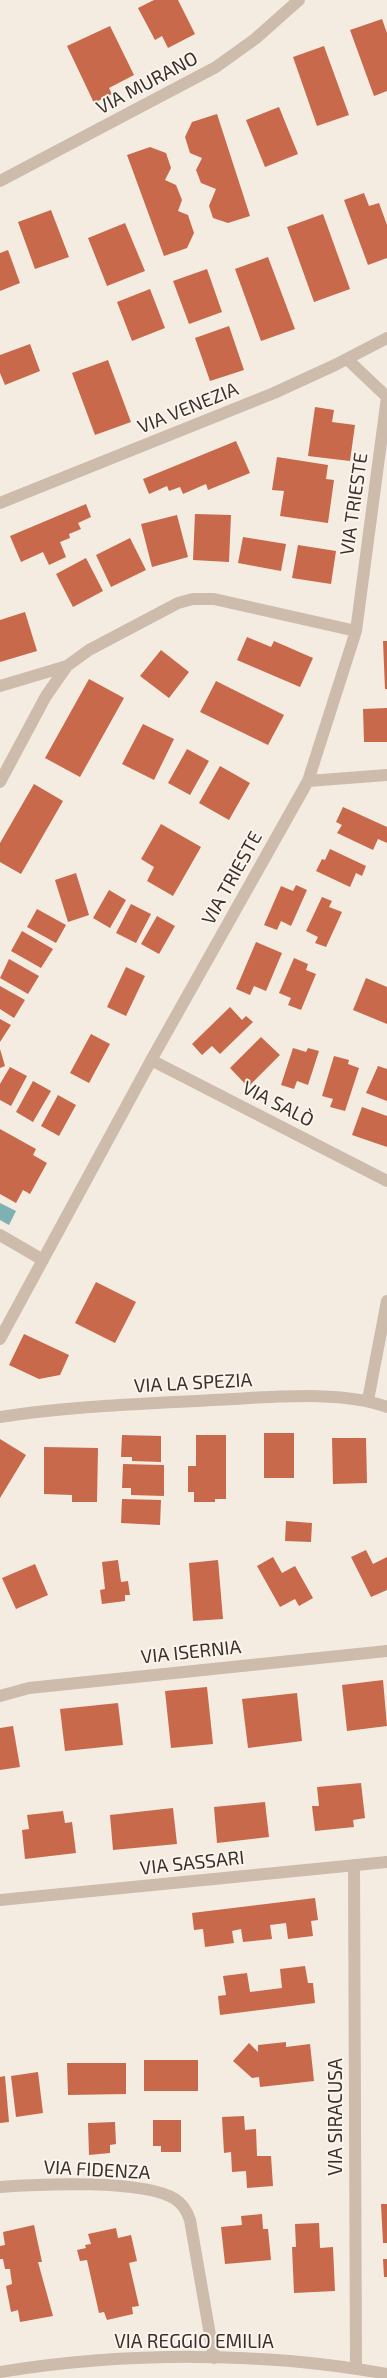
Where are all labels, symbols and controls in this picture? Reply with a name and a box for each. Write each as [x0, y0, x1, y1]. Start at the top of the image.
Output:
street label: VIA MURANO [92, 47, 202, 119]
street label: VIA VENEZIA [134, 378, 242, 438]
street label: VIA TRIESTE [336, 451, 372, 557]
street label: VIA TRIESTE [197, 827, 267, 929]
street label: VIA SALÒ [238, 1076, 318, 1132]
street label: VIA LA SPEZIA [133, 1369, 253, 1397]
street label: VIA ISERNIA [140, 1635, 242, 1669]
street label: VIA SASSARI [139, 1846, 245, 1880]
street label: VIA SIRACUSA [325, 2058, 347, 2176]
street label: VIA FIDENZA [43, 2156, 151, 2184]
street label: VIA REGGIO EMILIA [114, 2331, 274, 2353]

